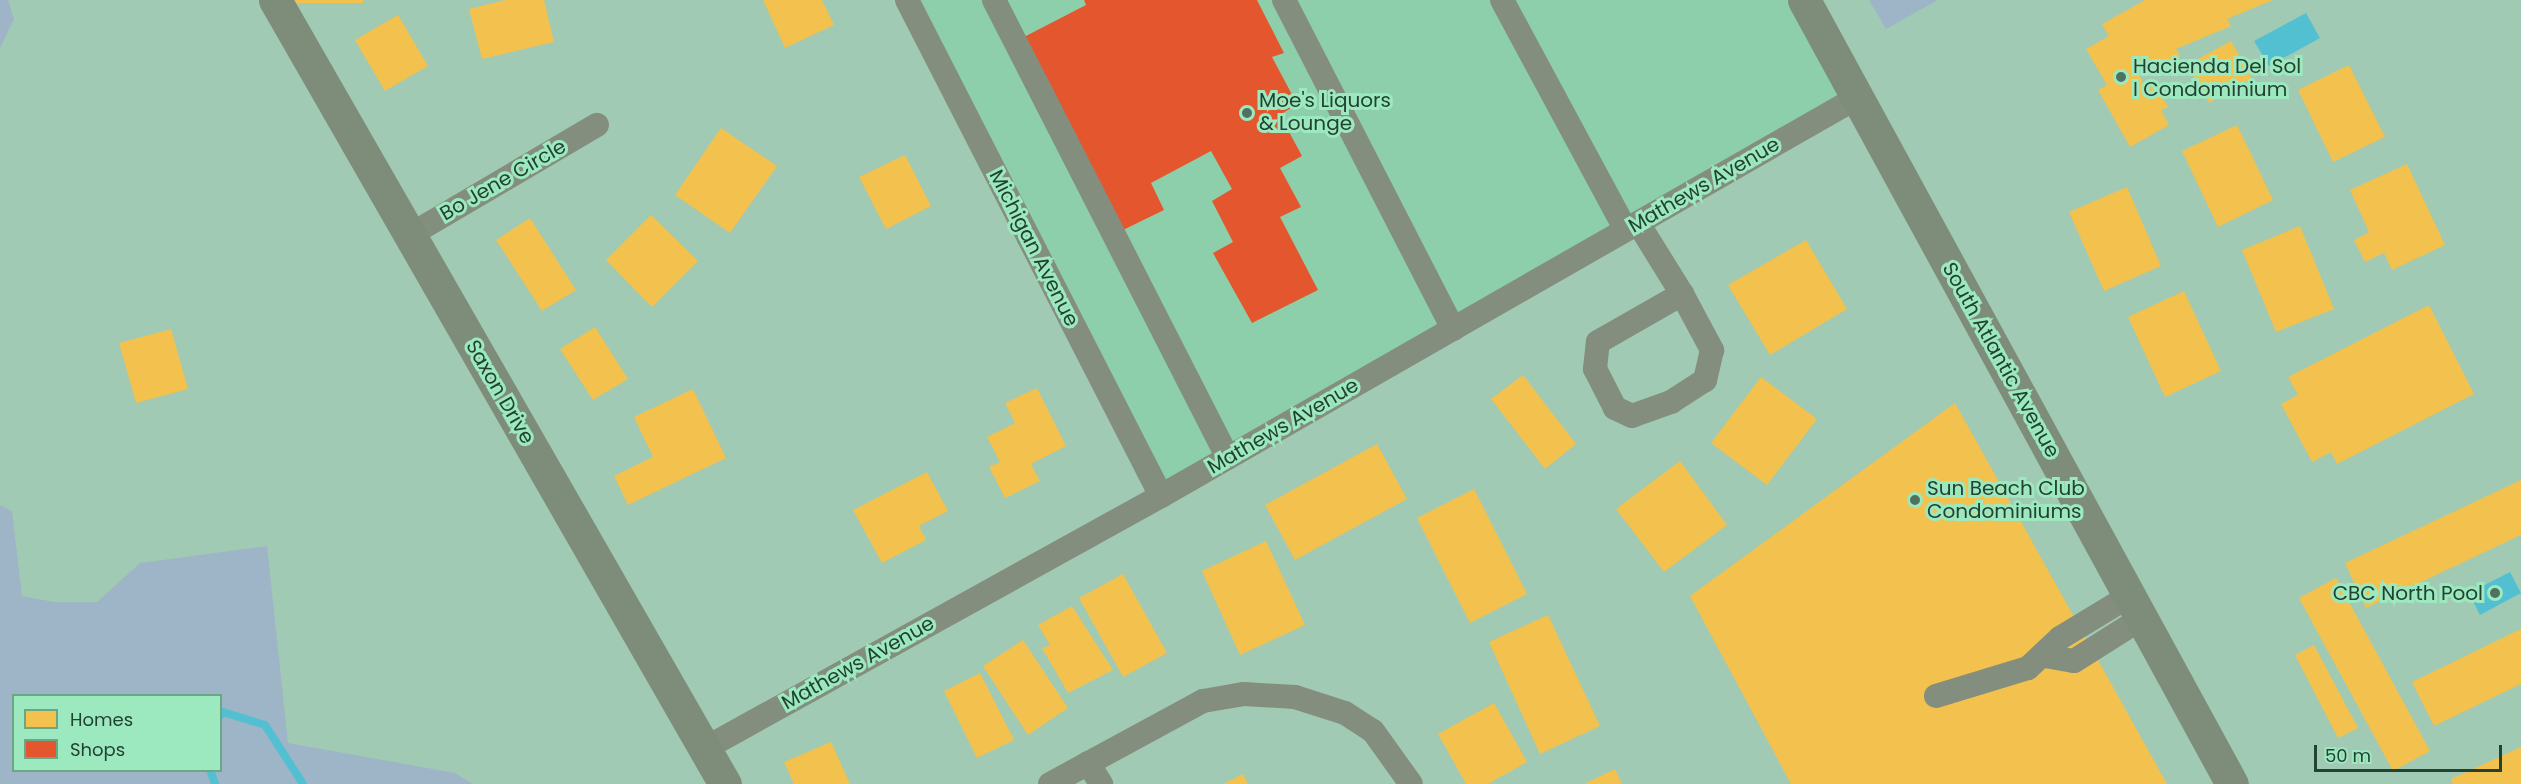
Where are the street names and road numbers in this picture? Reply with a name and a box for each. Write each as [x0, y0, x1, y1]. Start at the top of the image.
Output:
street label: Mathews Avenue [1624, 132, 1784, 238]
street label: Bo Jene Circle [436, 134, 570, 226]
street label: Michigan Avenue [984, 166, 1084, 330]
street label: South Atlantic Avenue [1937, 258, 2065, 462]
street label: Saxon Drive [461, 336, 539, 448]
street label: Mathews Avenue [1203, 373, 1363, 479]
street label: Mathews Avenue [778, 611, 938, 715]

